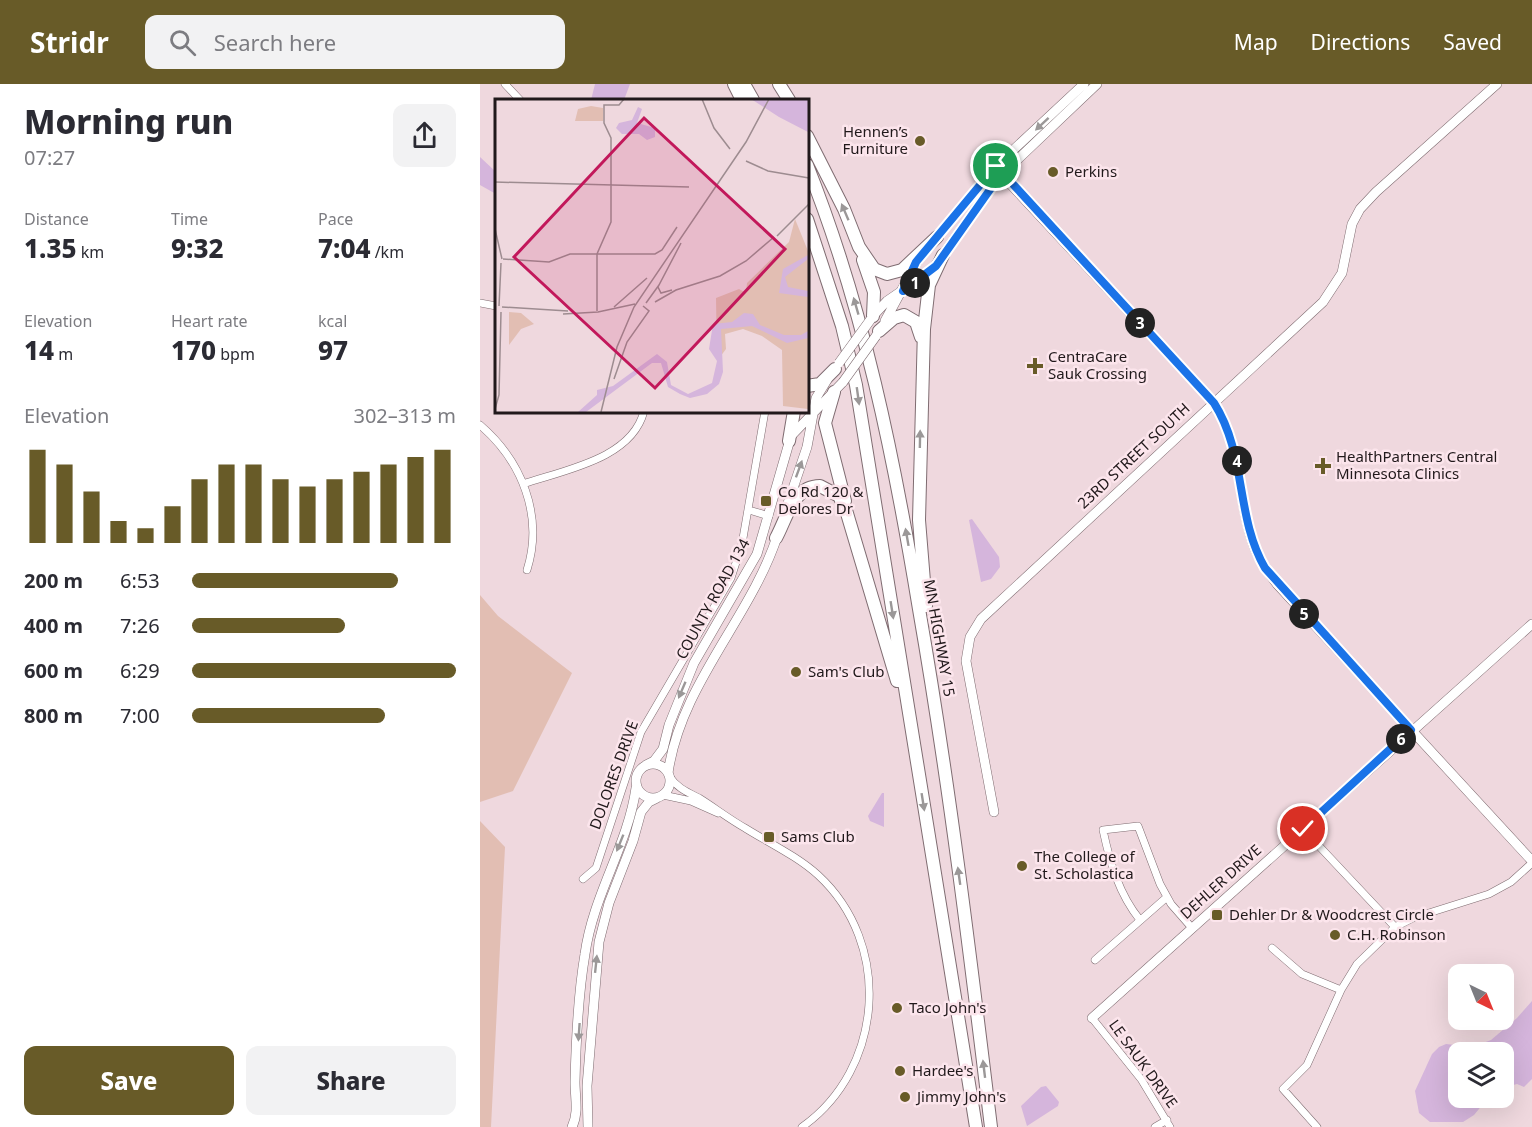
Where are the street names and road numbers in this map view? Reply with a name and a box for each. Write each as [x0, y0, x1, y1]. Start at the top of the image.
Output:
street label: 23RD STREET SOUTH [1073, 398, 1194, 513]
street label: COUNTY ROAD 134 [671, 534, 754, 662]
street label: MN HIGHWAY 15 [920, 578, 960, 698]
street label: DOLORES DRIVE [584, 717, 642, 832]
street label: DEHLER DRIVE [1176, 840, 1265, 923]
street label: LE SAUK DRIVE [1105, 1015, 1183, 1112]

